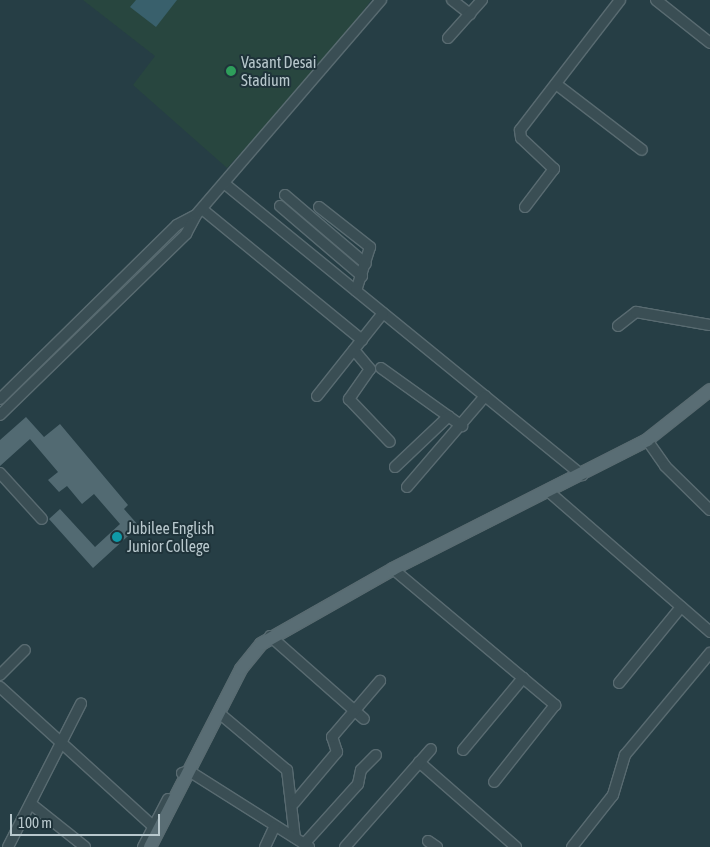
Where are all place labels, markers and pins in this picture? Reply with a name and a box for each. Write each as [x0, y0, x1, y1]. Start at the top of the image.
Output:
place label: Vasant Desai Stadium [241, 52, 316, 90]
marker: Vasant Desai Stadium [225, 65, 237, 77]
place label: Jubilee English Junior College [127, 518, 215, 556]
marker: Jubilee English Junior College [111, 531, 123, 543]

